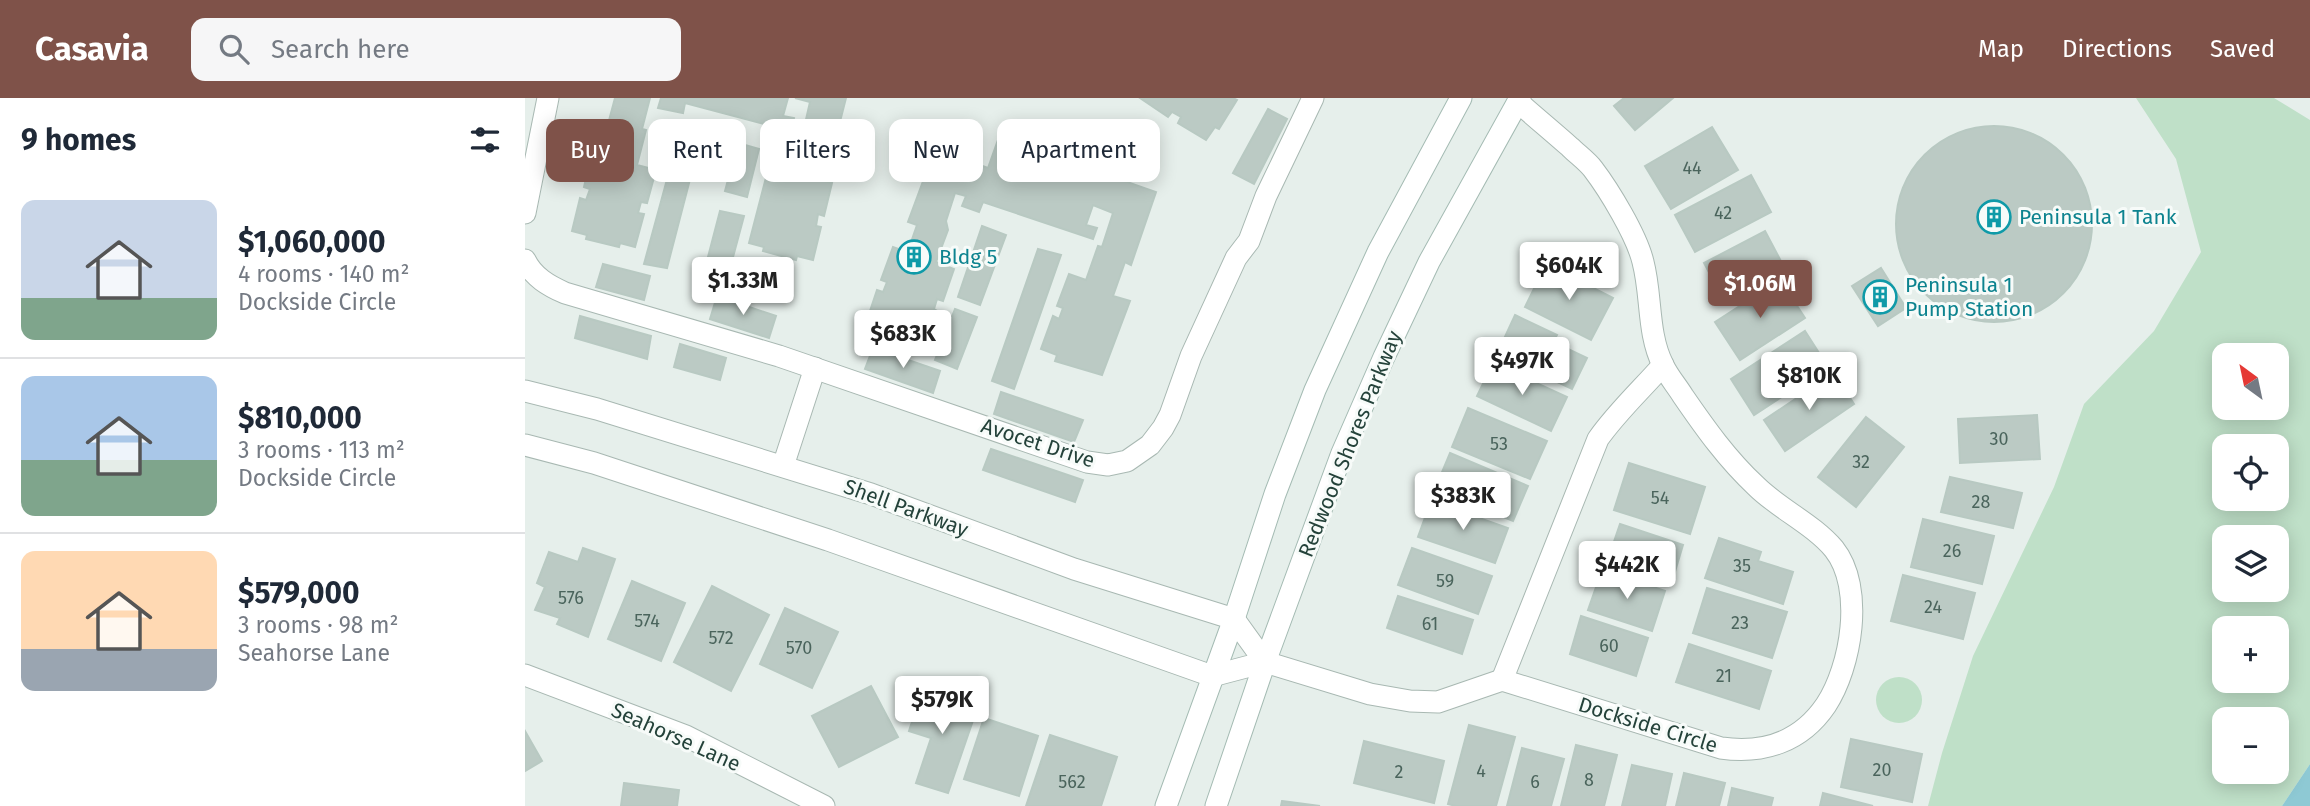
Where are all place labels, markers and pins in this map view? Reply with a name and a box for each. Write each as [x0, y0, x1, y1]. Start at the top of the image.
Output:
building icon: Peninsula 1 Tank [1975, 198, 2013, 236]
place label: Peninsula 1 Tank [2019, 204, 2177, 230]
building icon: Bldg 5 [895, 238, 933, 276]
pin: $604K [1520, 242, 1618, 302]
place label: Bldg 5 [939, 244, 997, 270]
pin: $1.33M [686, 258, 800, 317]
pin: $1.06M [1703, 260, 1817, 320]
place label: Peninsula 1 Pump Station [1905, 272, 2033, 322]
building icon: Peninsula 1 Pump Station [1861, 278, 1899, 316]
pin: $683K [854, 310, 952, 370]
pin: $497K [1473, 338, 1571, 397]
pin: $810K [1760, 352, 1858, 412]
pin: $383K [1414, 472, 1512, 532]
pin: $442K [1578, 542, 1676, 601]
pin: $579K [893, 676, 991, 736]

